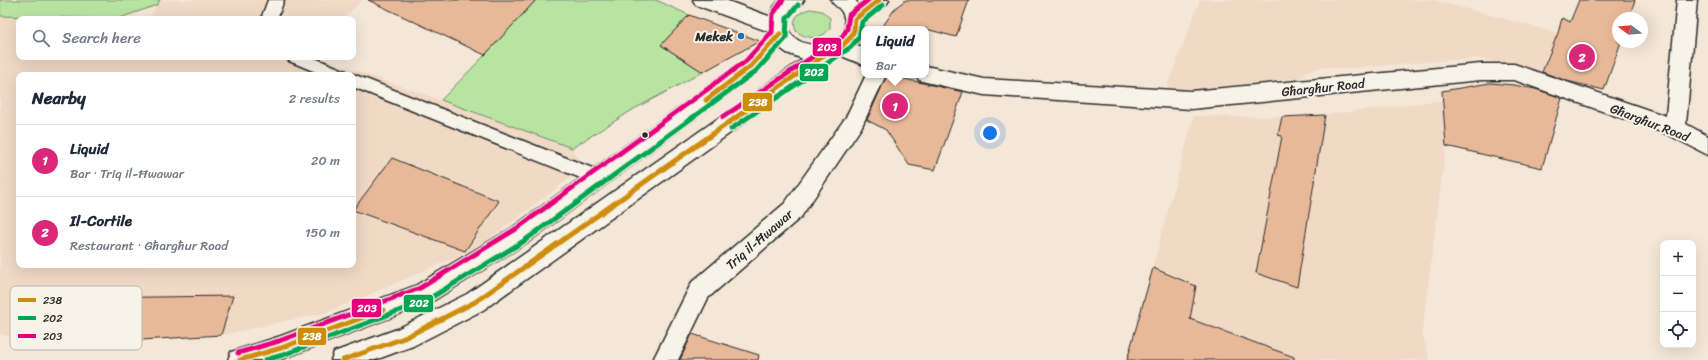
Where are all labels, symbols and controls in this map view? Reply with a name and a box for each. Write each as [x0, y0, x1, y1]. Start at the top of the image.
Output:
north arrow [1612, 12, 1648, 48]
search box [16, 16, 356, 60]
text: Search here [62, 25, 141, 51]
place label: Mekek [694, 25, 734, 48]
popup [861, 26, 929, 78]
icon: search [30, 27, 52, 49]
text: Liquid [876, 28, 914, 54]
marker: Mekek [736, 31, 746, 41]
line badge: 203 [812, 37, 842, 57]
text: 203 [816, 38, 838, 57]
pin: 2 [1569, 42, 1595, 72]
text: Bar [876, 54, 896, 77]
line badge: 202 [799, 63, 829, 82]
text: 202 [803, 63, 824, 82]
street label: Għargħur Road [1280, 72, 1367, 103]
text: Nearby [32, 83, 86, 113]
text: 2 results [289, 87, 340, 110]
pin: 1 [882, 91, 908, 121]
line badge: 238 [742, 92, 773, 112]
text: 238 [747, 93, 768, 112]
street label: Għargħur Road [1607, 97, 1694, 149]
your location [980, 123, 1000, 143]
unlabelled marker [640, 130, 650, 140]
text: Liquid [70, 136, 108, 162]
text: 1 [42, 149, 48, 172]
text: 20 m [311, 149, 340, 172]
text: Bar · Triq il-Ħwawar [70, 162, 184, 185]
street label: Triq il-Ħwawar [720, 203, 799, 276]
text: Il-Cortile [70, 208, 132, 234]
text: 2 [41, 221, 49, 244]
text: 150 m [305, 221, 340, 244]
text: Restaurant · Għargħur Road [70, 234, 228, 257]
map controls [1660, 240, 1696, 348]
button: + [1660, 240, 1696, 276]
button: − [1660, 276, 1696, 312]
legend [10, 286, 142, 350]
text: 238 [43, 291, 62, 310]
line badge: 202 [403, 294, 434, 313]
text: 202 [408, 294, 429, 313]
line badge: 203 [351, 298, 382, 318]
text: 203 [356, 299, 378, 318]
text: 202 [43, 309, 63, 328]
button: locate [1660, 312, 1696, 348]
text: 203 [43, 327, 62, 346]
line badge: 238 [297, 327, 327, 346]
text: 238 [301, 327, 322, 346]

